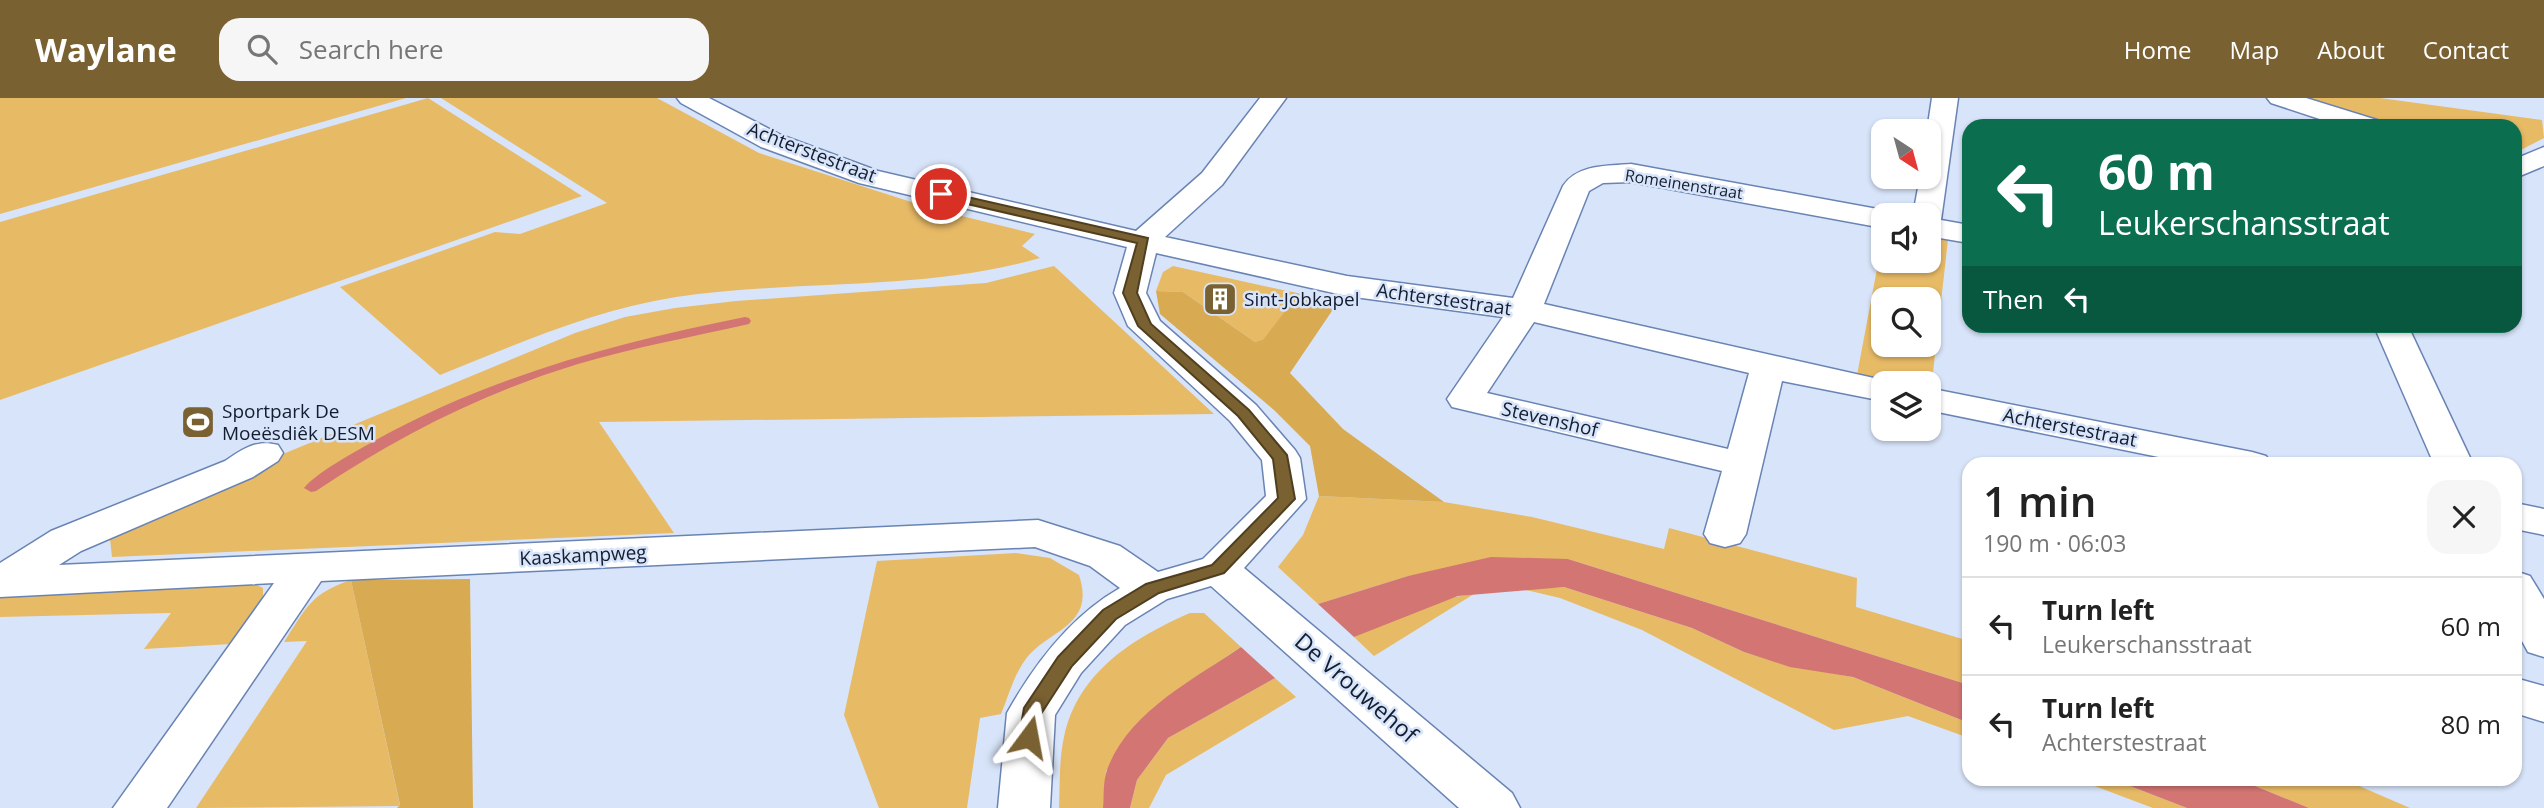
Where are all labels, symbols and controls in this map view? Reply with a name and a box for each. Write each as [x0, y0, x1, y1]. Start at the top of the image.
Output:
search box [219, 18, 709, 81]
text: Waylane [35, 27, 177, 72]
icon: search [243, 30, 281, 68]
text: Search here [299, 31, 444, 67]
text: Home [2124, 33, 2192, 66]
text: Map [2230, 33, 2279, 66]
text: About [2317, 33, 2385, 66]
text: Contact [2423, 33, 2509, 66]
street label: Achterstestraat [744, 116, 880, 189]
north arrow [1871, 119, 1941, 189]
map controls [1871, 119, 1941, 441]
text: 60 m [2098, 138, 2215, 204]
icon: left [1983, 147, 2074, 238]
pin [911, 164, 971, 224]
street label: Romeinenstraat [1623, 164, 1745, 204]
icon: arrive [922, 175, 960, 213]
text: Leukerschansstraat [2098, 201, 2390, 244]
button: sound [1871, 203, 1941, 273]
street label: Achterstestraat [1375, 277, 1513, 321]
building icon: Sint-Jobkapel [1201, 280, 1239, 318]
icon: left [2058, 280, 2096, 318]
text: Then [1983, 281, 2044, 317]
place label: Sint-Jobkapel [1244, 286, 1360, 312]
button: search [1871, 287, 1941, 357]
button: layers [1871, 371, 1941, 441]
street label: Stevenshof [1499, 395, 1602, 443]
place label: Sportpark De Moeësdiêk DESM [222, 398, 375, 446]
street label: Achterstestraat [2001, 401, 2139, 453]
sports icon: Sportpark De Moeësdiêk DESM [179, 403, 217, 441]
text: 1 min [1983, 472, 2096, 529]
button: close [2427, 480, 2501, 554]
text: 190 m · 06:03 [1983, 527, 2126, 559]
street label: Kaaskampweg [519, 539, 647, 571]
text: Turn left [2042, 592, 2154, 628]
icon: left [1983, 607, 2021, 645]
text: 60 m [2440, 608, 2501, 644]
street label: De Vrouwehof [1288, 625, 1426, 750]
text: Leukerschansstraat [2042, 628, 2252, 660]
text: Turn left [2042, 690, 2154, 726]
position arrow [992, 700, 1066, 774]
icon: left [1983, 705, 2021, 743]
text: 80 m [2440, 706, 2501, 742]
text: Achterstestraat [2042, 726, 2207, 758]

